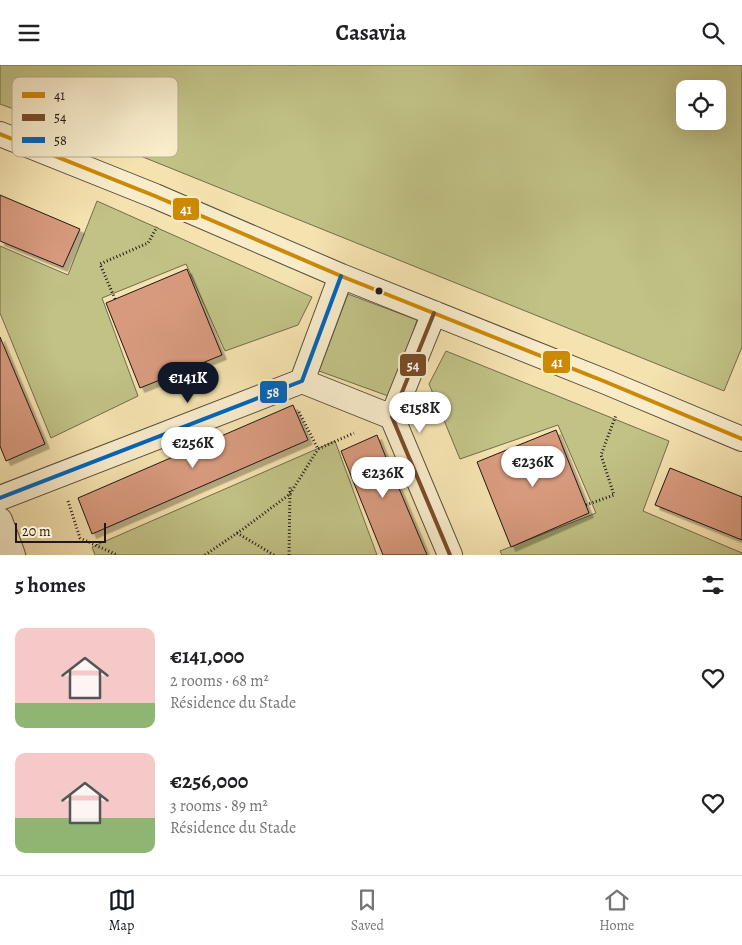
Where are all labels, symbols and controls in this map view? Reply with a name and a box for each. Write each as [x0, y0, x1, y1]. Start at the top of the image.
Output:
text: Casavia [336, 18, 406, 48]
icon: menu [15, 19, 43, 47]
icon: search [699, 19, 727, 47]
legend [12, 77, 178, 157]
map controls [676, 80, 726, 130]
button: locate [676, 80, 726, 130]
text: 41 [54, 86, 65, 105]
text: 54 [54, 108, 66, 127]
text: 58 [54, 131, 67, 150]
line badge: 41 [172, 197, 200, 221]
text: 41 [180, 200, 192, 219]
unlabelled marker [374, 286, 384, 296]
line badge: 41 [542, 350, 571, 374]
line badge: 54 [399, 353, 427, 377]
text: 41 [551, 353, 563, 372]
text: 54 [407, 356, 420, 375]
pin: €141K [153, 361, 223, 404]
text: €141K [169, 367, 207, 389]
line badge: 58 [259, 380, 288, 404]
text: 58 [267, 383, 280, 402]
pin: €158K [385, 391, 455, 434]
text: €158K [400, 397, 440, 419]
pin: €256K [158, 427, 228, 469]
text: €256K [172, 432, 214, 454]
pin: €236K [498, 445, 568, 488]
text: €236K [512, 451, 554, 473]
pin: €236K [348, 457, 418, 499]
text: €236K [362, 462, 404, 484]
scale bar [15, 520, 106, 543]
text: 20 m [22, 522, 51, 541]
text: 5 homes [15, 571, 86, 599]
icon: filters [699, 571, 727, 599]
text: €141,000 [170, 642, 244, 670]
icon: home [55, 648, 115, 708]
icon: heart [699, 664, 727, 692]
text: 2 rooms · 68 m² [170, 670, 269, 692]
text: Résidence du Stade [170, 692, 296, 714]
text: €256,000 [170, 767, 248, 795]
icon: home [55, 773, 115, 833]
icon: heart [699, 789, 727, 817]
text: 3 rooms · 89 m² [170, 795, 268, 817]
text: Résidence du Stade [170, 817, 296, 839]
tab: Map [108, 886, 136, 935]
tab: Saved [351, 886, 384, 935]
tab: Home [599, 886, 634, 935]

